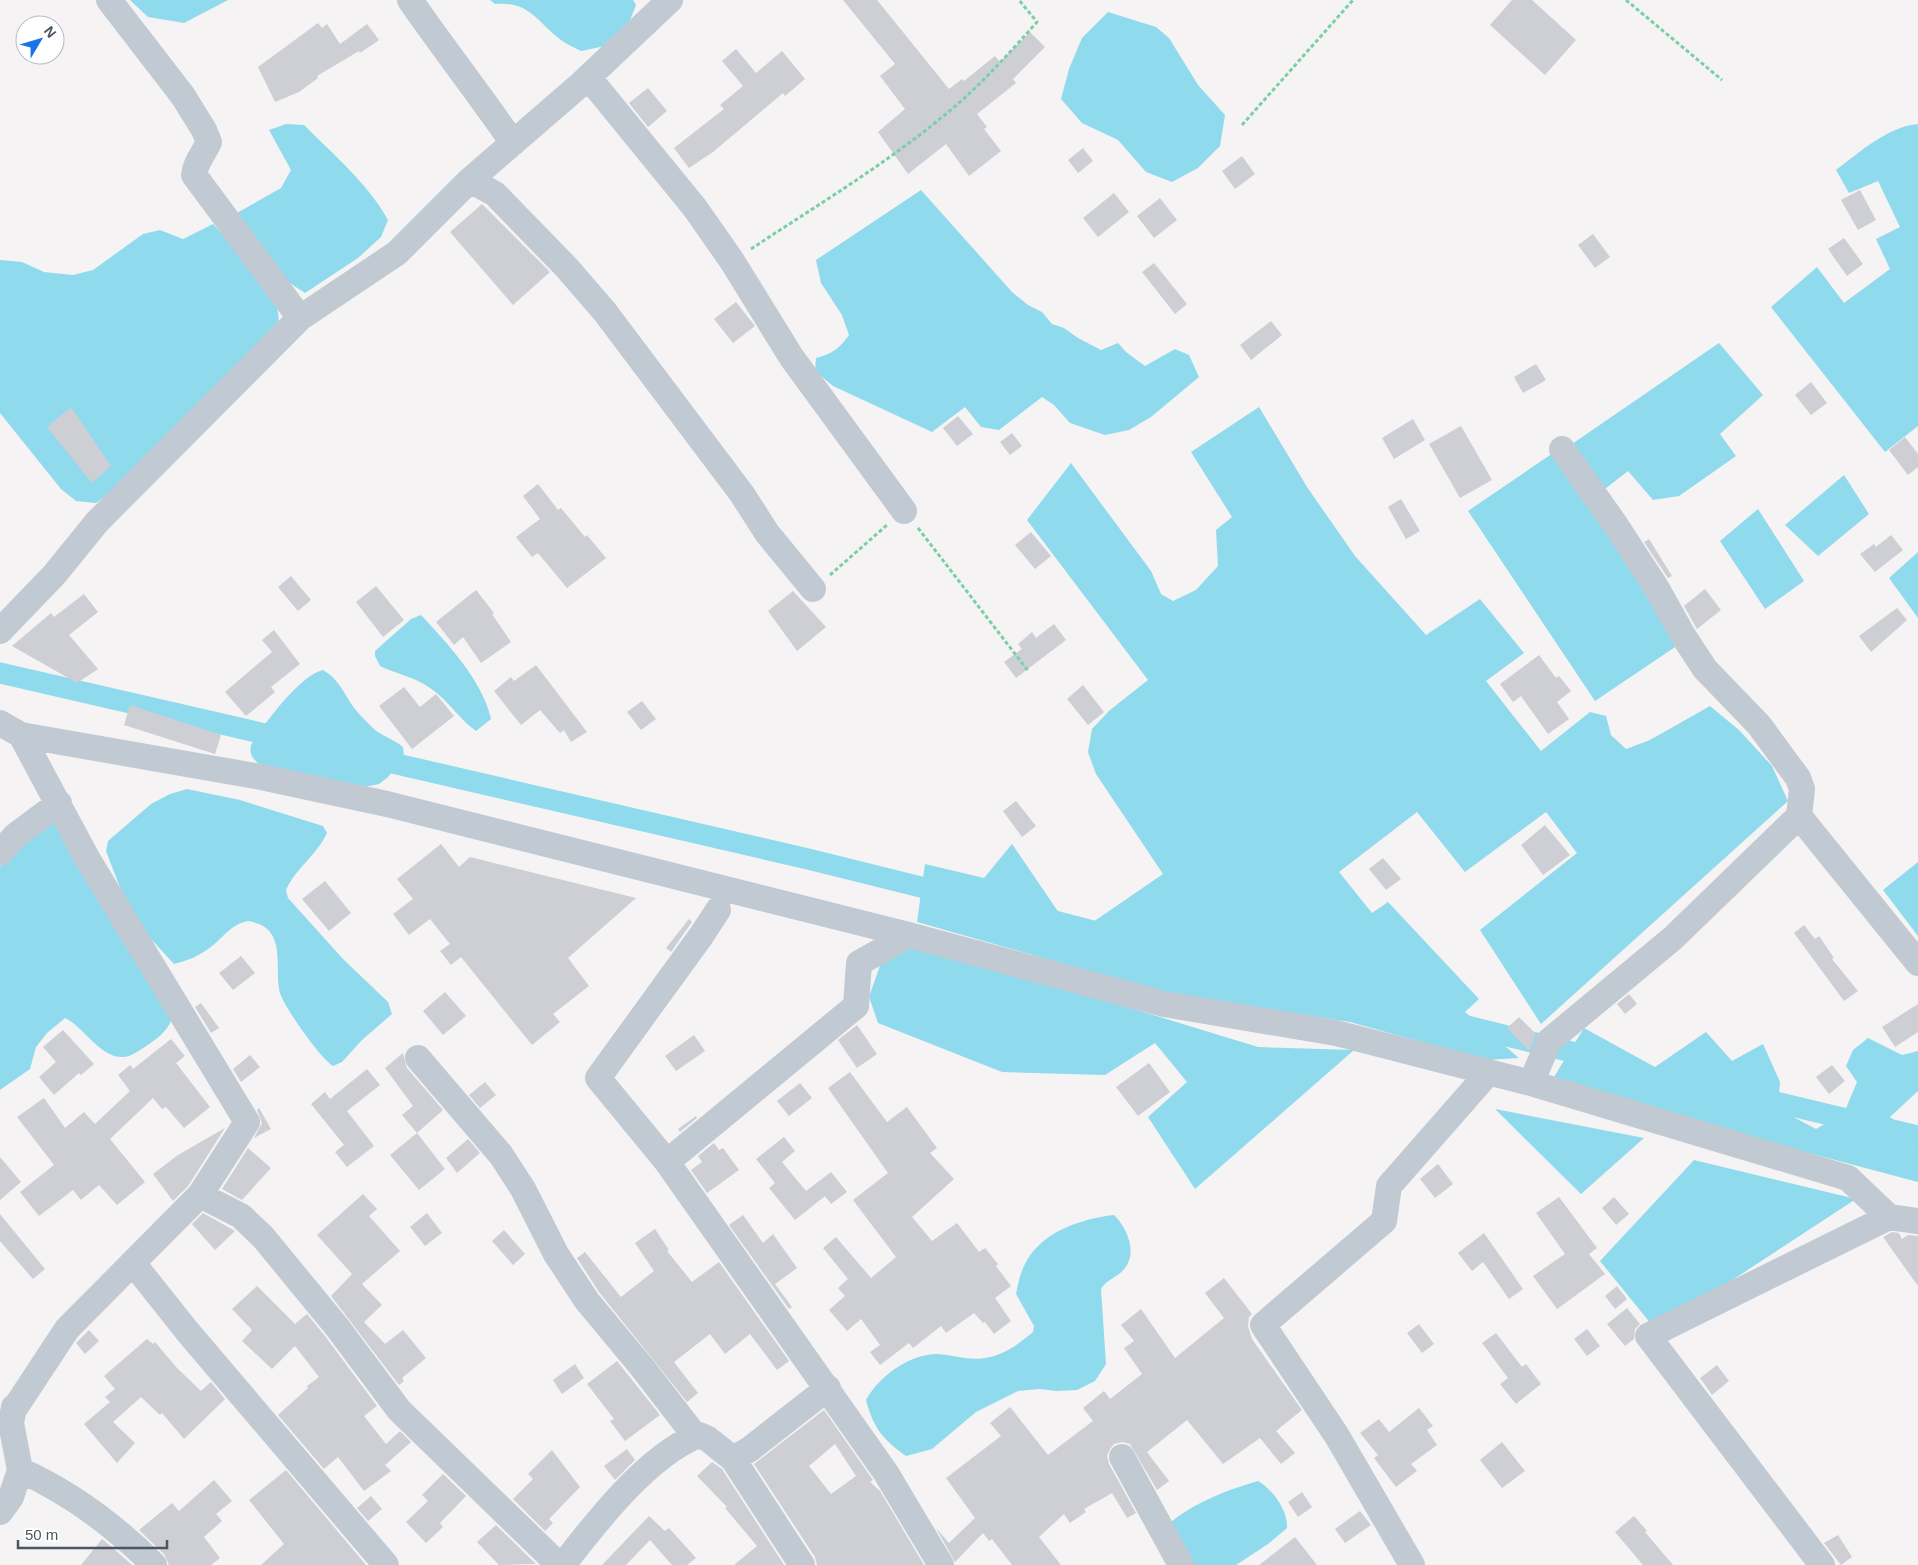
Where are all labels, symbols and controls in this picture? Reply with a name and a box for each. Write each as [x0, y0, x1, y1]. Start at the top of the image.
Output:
north arrow [15, 15, 65, 65]
text: N [41, 23, 60, 41]
scale bar [18, 1518, 166, 1550]
text: 50 m [25, 1526, 58, 1543]

